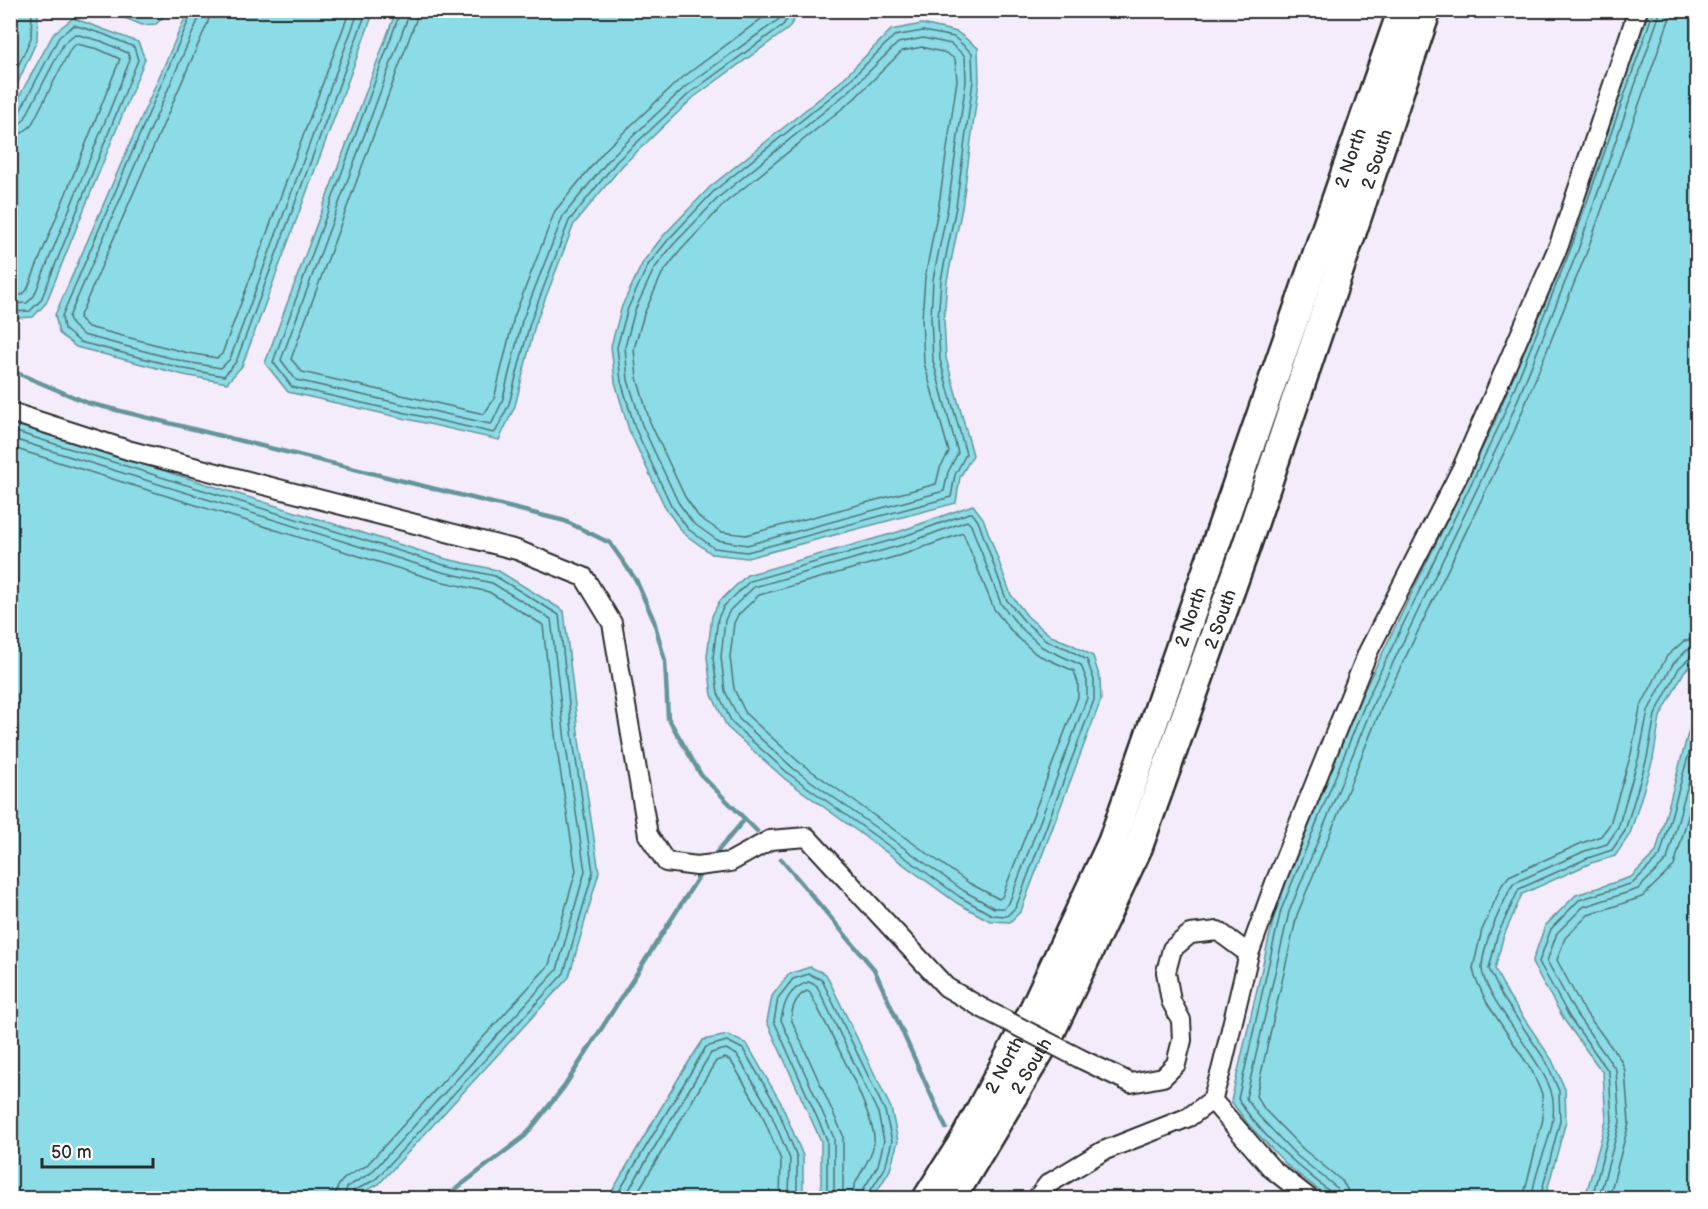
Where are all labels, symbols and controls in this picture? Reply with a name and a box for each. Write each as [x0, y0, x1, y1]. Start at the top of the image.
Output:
street label: 2 North [1331, 126, 1371, 191]
street label: 2 South [1357, 127, 1397, 192]
street label: 2 North [1171, 585, 1211, 650]
street label: 2 South [1200, 587, 1241, 652]
street label: 2 North [981, 1033, 1029, 1097]
street label: 2 South [1007, 1034, 1057, 1098]
scale bar [42, 1131, 153, 1169]
text: 50 m [51, 1142, 92, 1163]

